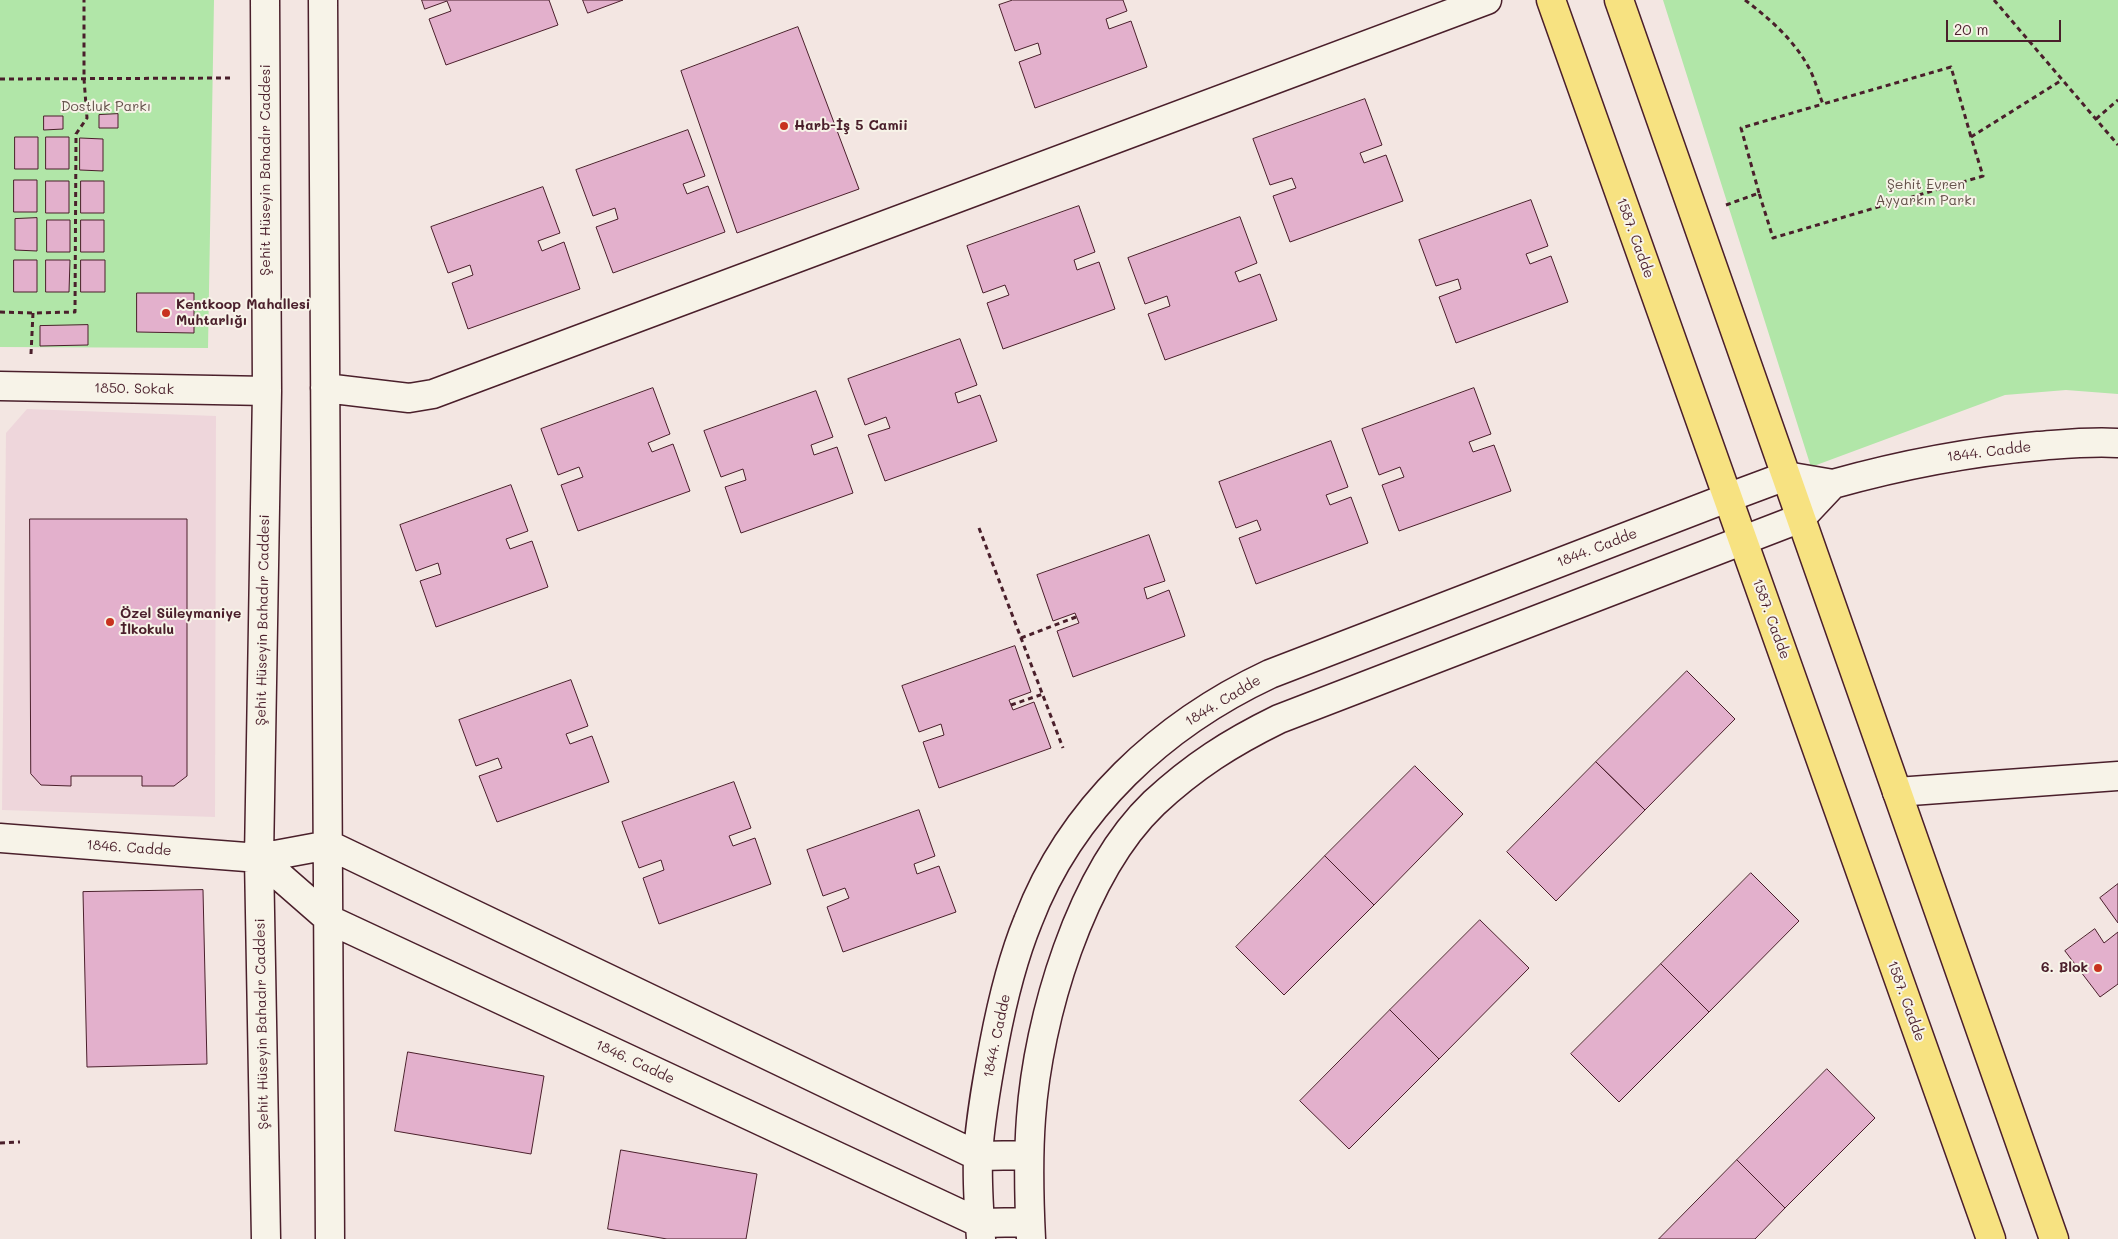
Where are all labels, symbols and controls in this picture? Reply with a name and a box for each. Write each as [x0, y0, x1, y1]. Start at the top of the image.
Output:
scale bar [1948, 10, 2063, 42]
text: 20 m [1954, 19, 1988, 39]
street label: Şehit Hüseyin Bahadır Caddesi [258, 64, 274, 276]
park label: Dostluk Parkı [61, 99, 151, 115]
place label: Harb-İş 5 Camii [794, 118, 908, 134]
marker: Harb-İş 5 Camii [778, 120, 790, 132]
park label: Şehit Evren Ayyarkın Parkı [1876, 177, 1976, 210]
street label: 1587. Cadde [1613, 195, 1657, 281]
place label: Kentkoop Mahallesi Muhtarlığı [176, 297, 311, 330]
marker: Kentkoop Mahallesi Muhtarlığı [160, 307, 172, 319]
street label: 1850. Sokak [94, 380, 174, 398]
street label: 1844. Cadde [1946, 438, 2032, 466]
street label: Şehit Hüseyin Bahadır Caddesi [253, 514, 273, 726]
street label: 1844. Cadde [1554, 525, 1640, 571]
street label: 1587. Cadde [1749, 576, 1793, 662]
place label: Özel Süleymaniye İlkokulu [120, 606, 241, 638]
marker: Özel Süleymaniye İlkokulu [104, 616, 116, 628]
street label: 1844. Cadde [1182, 672, 1264, 730]
street label: 1846. Cadde [86, 837, 172, 859]
street label: Şehit Hüseyin Bahadır Caddesi [252, 918, 272, 1130]
street label: 1587. Cadde [1884, 958, 1928, 1044]
place label: 6. Blok [2041, 960, 2088, 976]
marker: 6. Blok [2092, 962, 2104, 974]
street label: 1844. Cadde [980, 993, 1014, 1079]
street label: 1846. Cadde [593, 1036, 677, 1088]

